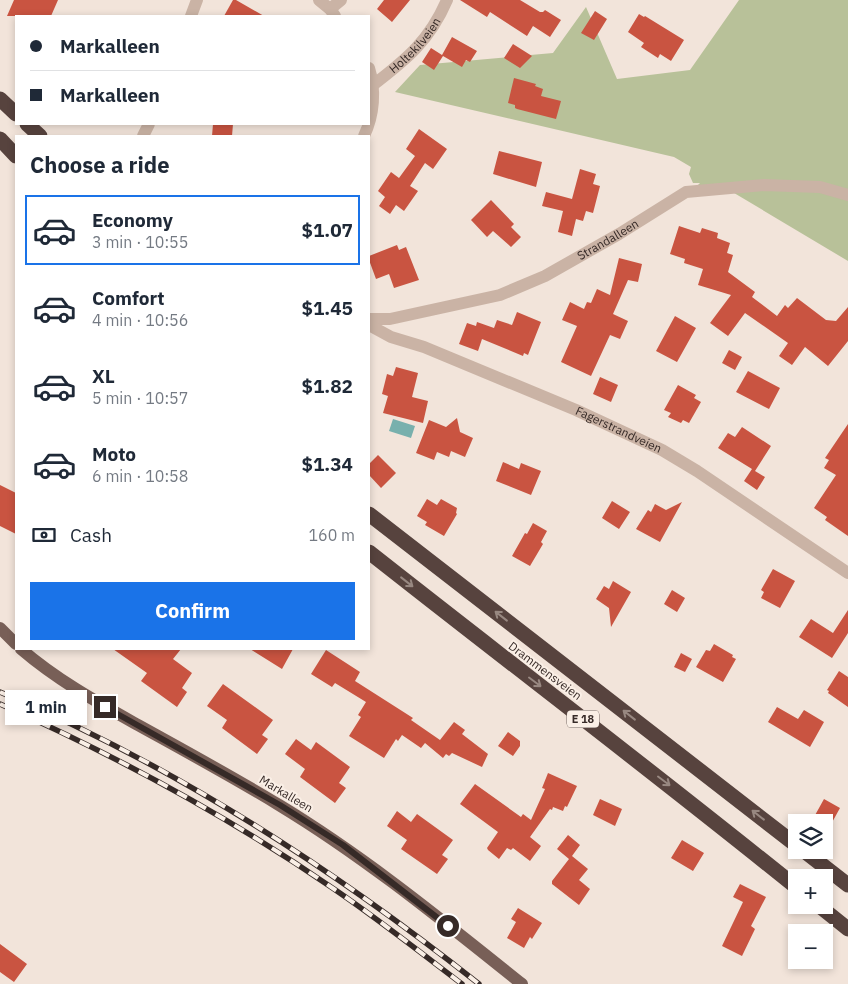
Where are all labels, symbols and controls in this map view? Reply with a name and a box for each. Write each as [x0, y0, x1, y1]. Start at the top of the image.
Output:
street label: Holtekilveien [386, 15, 444, 76]
text: Markalleen [60, 34, 160, 58]
text: Markalleen [60, 83, 160, 107]
text: Choose a ride [30, 150, 170, 179]
icon: car [32, 208, 77, 253]
text: Economy [92, 208, 173, 232]
street label: Strandalleen [574, 216, 641, 263]
text: $1.07 [301, 218, 353, 242]
text: 3 min · 10:55 [92, 232, 188, 252]
icon: car [32, 286, 77, 331]
text: Comfort [92, 286, 165, 310]
text: $1.45 [301, 296, 353, 320]
text: 4 min · 10:56 [92, 310, 188, 330]
icon: car [32, 364, 77, 409]
text: XL [92, 364, 115, 388]
text: $1.82 [301, 374, 353, 398]
text: 5 min · 10:57 [92, 388, 188, 408]
street label: Fagerstrandveien [573, 403, 664, 456]
icon: car [32, 442, 77, 487]
text: Moto [92, 442, 136, 466]
text: $1.34 [301, 452, 353, 476]
text: 6 min · 10:58 [92, 466, 188, 486]
icon: cash [30, 521, 58, 549]
text: Cash [70, 523, 112, 547]
text: 160 m [308, 525, 355, 545]
one-way arrow [400, 577, 413, 588]
button: Confirm [30, 582, 355, 640]
one-way arrow [494, 611, 508, 621]
street label: Drammensveien [506, 638, 585, 703]
one-way arrow [528, 677, 541, 688]
callout: 1 min [5, 690, 88, 724]
route end [94, 696, 116, 718]
text: 1 min [25, 697, 67, 717]
one-way arrow [623, 710, 636, 721]
road number: E 18 [567, 711, 599, 728]
street label: Markalleen [257, 772, 316, 815]
one-way arrow [657, 776, 671, 786]
one-way arrow [751, 810, 765, 820]
map controls [788, 814, 833, 969]
button: layers [788, 814, 833, 859]
button: + [788, 869, 833, 914]
route start [437, 915, 459, 937]
button: − [788, 924, 833, 969]

